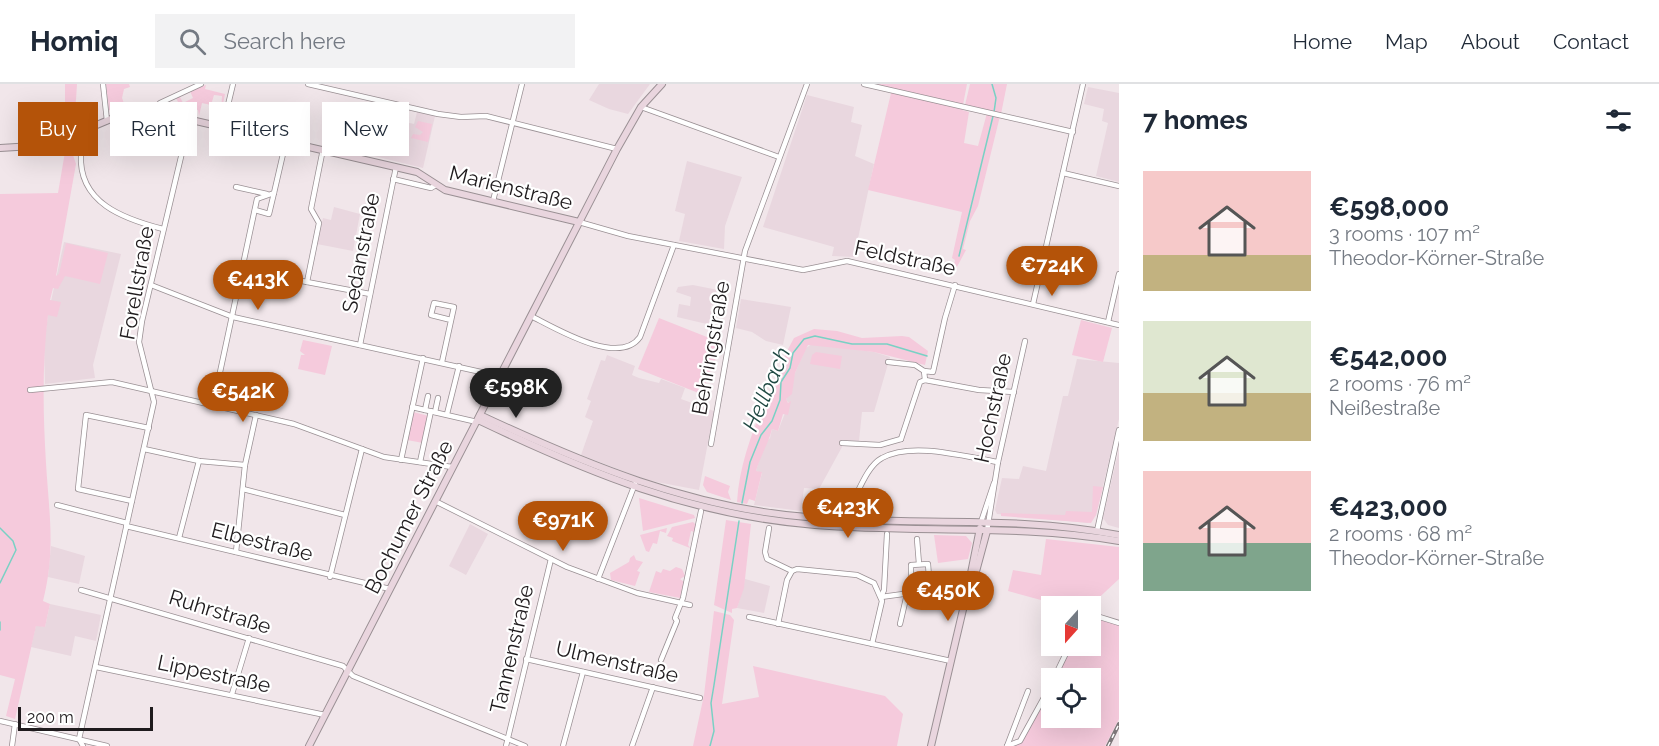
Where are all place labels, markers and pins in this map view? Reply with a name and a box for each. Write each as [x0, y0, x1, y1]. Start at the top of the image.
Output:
pin: €724K [1010, 246, 1094, 297]
pin: €413K [216, 260, 300, 311]
pin: €598K [474, 368, 558, 419]
pin: €542K [201, 372, 285, 423]
pin: €423K [806, 488, 890, 539]
pin: €971K [521, 501, 605, 552]
pin: €450K [906, 571, 990, 622]

